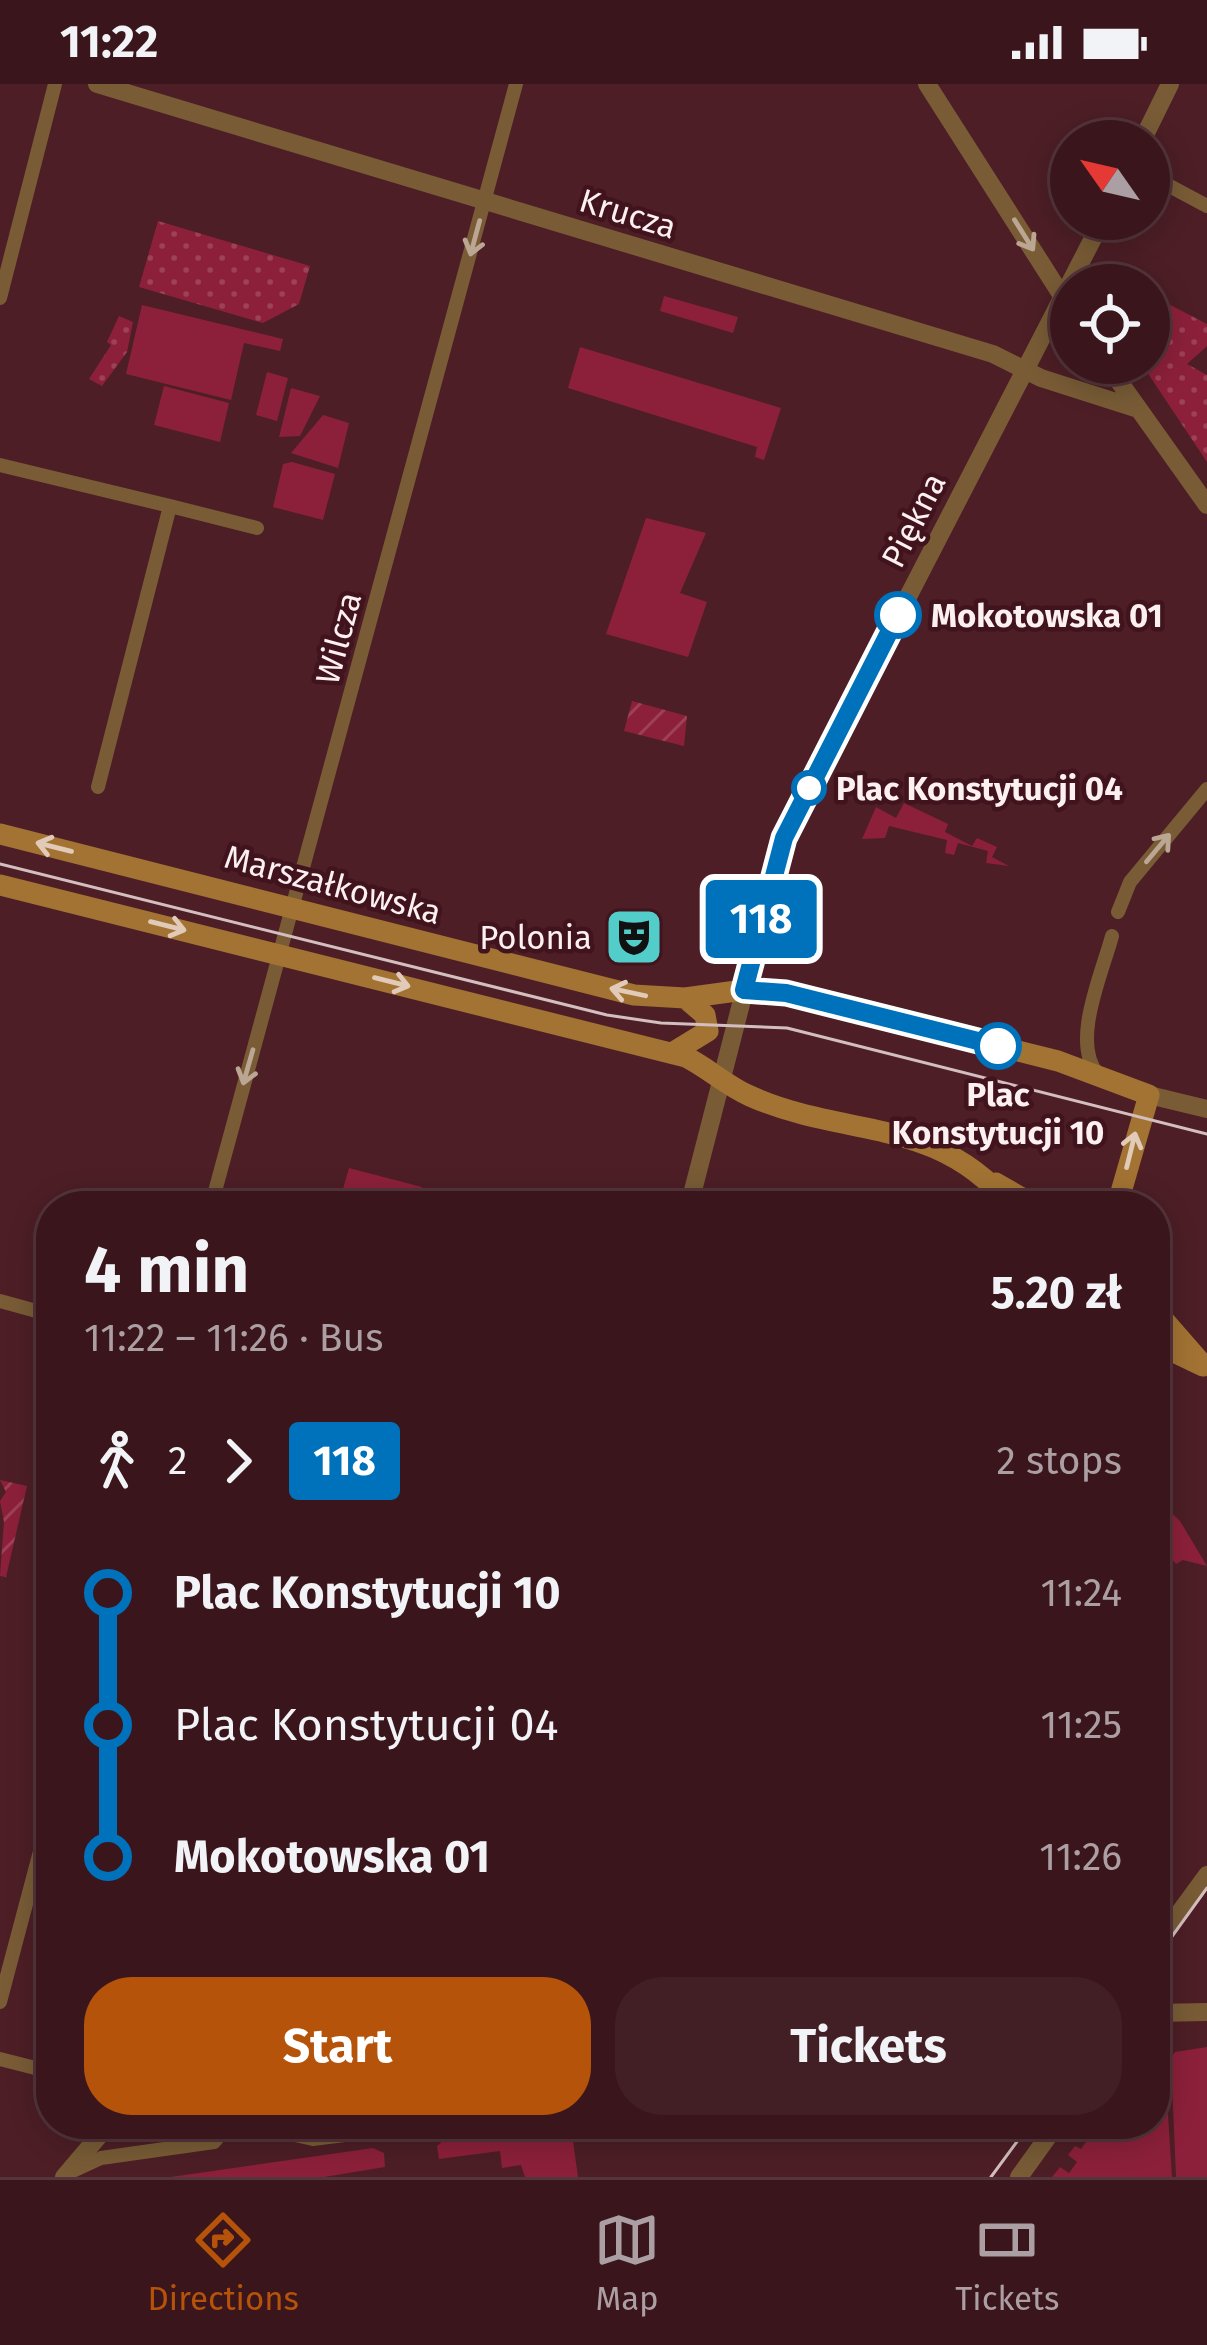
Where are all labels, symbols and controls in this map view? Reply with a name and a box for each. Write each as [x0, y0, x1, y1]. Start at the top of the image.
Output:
text: 11:22 [60, 15, 158, 69]
north arrow [1050, 120, 1170, 240]
map controls [1050, 120, 1170, 384]
street label: Krucza [575, 180, 681, 248]
one-way arrow [1012, 217, 1036, 251]
one-way arrow [463, 218, 485, 256]
button: locate [1050, 264, 1170, 384]
street label: Piękna [873, 467, 955, 574]
street label: Wilcza [308, 588, 370, 689]
marker: Mokotowska 01 [876, 593, 920, 637]
place label: Mokotowska 01 [931, 596, 1163, 636]
place label: Plac Konstytucji 04 [836, 769, 1123, 809]
marker: Plac Konstytucji 04 [793, 772, 825, 804]
one-way arrow [1144, 833, 1172, 864]
one-way arrow [36, 835, 74, 857]
street label: Marszałkowska [220, 837, 445, 933]
line badge: 118 [692, 880, 830, 958]
text: 118 [730, 894, 792, 944]
theatre icon: Polonia [603, 906, 665, 968]
one-way arrow [149, 916, 187, 938]
place label: Polonia [479, 918, 592, 958]
one-way arrow [372, 972, 410, 994]
one-way arrow [610, 980, 648, 1003]
marker: Plac Konstytucji 10 [976, 1024, 1020, 1068]
one-way arrow [236, 1047, 258, 1085]
place label: Plac Konstytucji 10 [892, 1075, 1104, 1153]
one-way arrow [1121, 1132, 1143, 1170]
text: 4 min [84, 1230, 249, 1309]
text: 5.20 zł [991, 1266, 1122, 1320]
text: 11:22 – 11:26 · Bus [84, 1315, 383, 1361]
icon: walk [84, 1428, 150, 1494]
icon: forward [205, 1428, 271, 1494]
text: 118 [313, 1436, 376, 1486]
text: 2 [168, 1438, 187, 1484]
text: 2 stops [996, 1438, 1122, 1484]
text: Plac Konstytucji 10 [174, 1566, 561, 1620]
text: 11:24 [1040, 1570, 1122, 1616]
text: Plac Konstytucji 04 [174, 1698, 558, 1752]
text: 11:25 [1041, 1702, 1122, 1748]
text: Mokotowska 01 [174, 1830, 490, 1884]
text: 11:26 [1039, 1834, 1122, 1880]
button: Start [84, 1977, 591, 2115]
button: Tickets [615, 1977, 1122, 2115]
tab: Directions [148, 2207, 299, 2319]
tab: Map [594, 2207, 660, 2319]
tab: Tickets [955, 2207, 1059, 2319]

